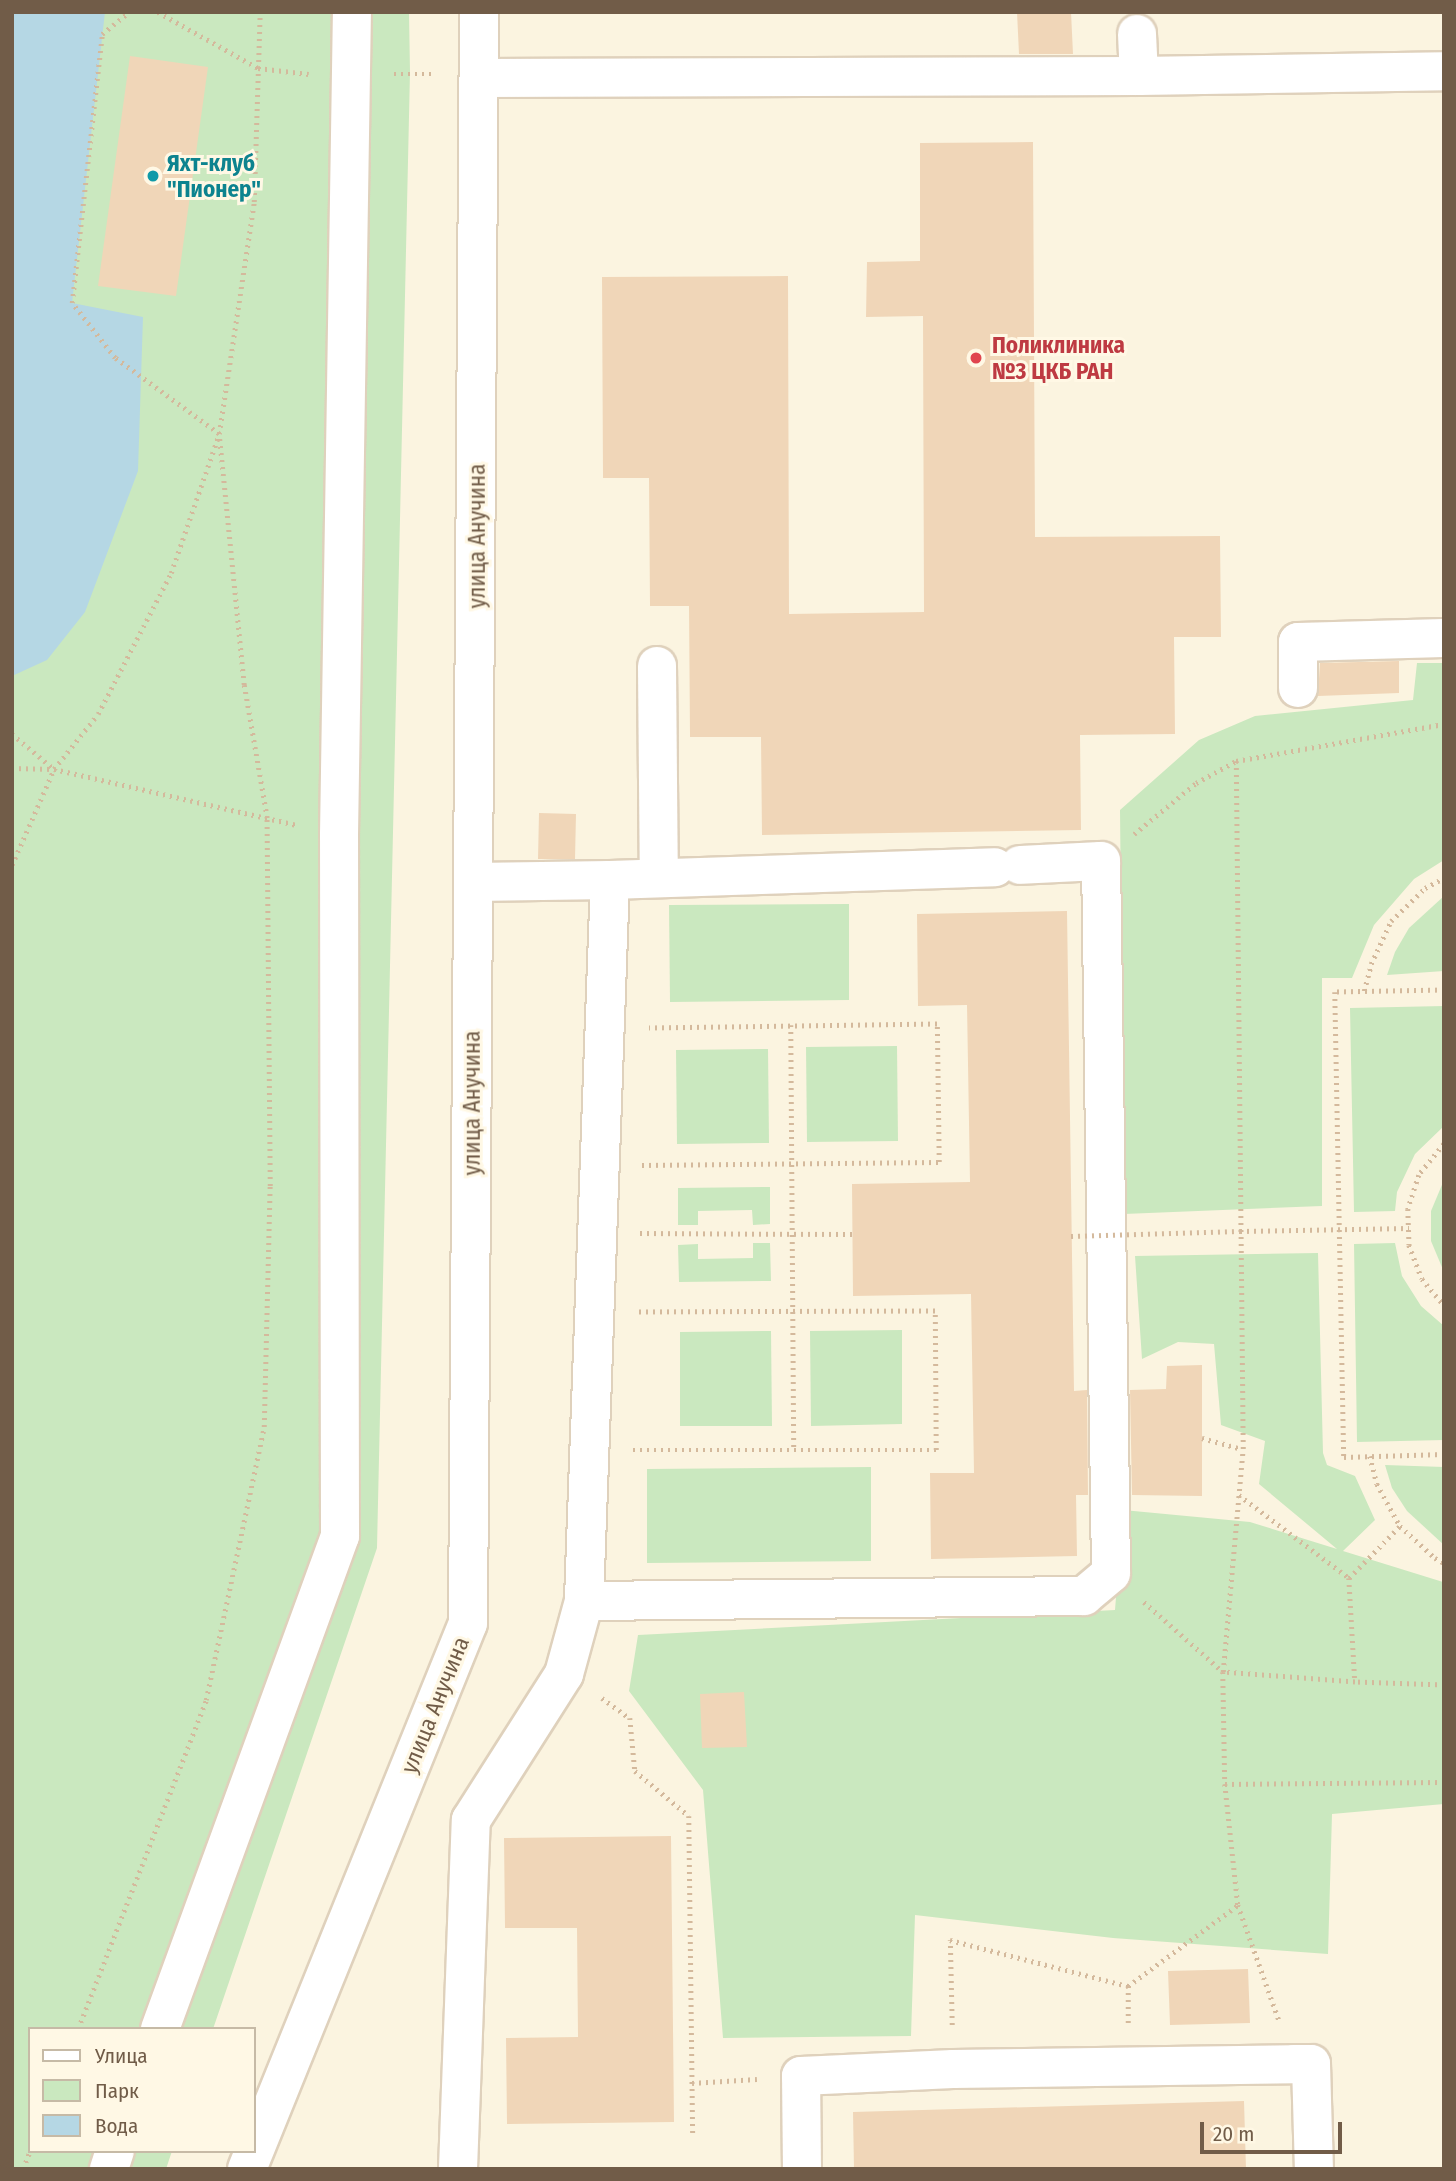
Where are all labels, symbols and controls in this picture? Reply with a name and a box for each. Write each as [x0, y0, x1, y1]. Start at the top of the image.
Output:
place label: Яхт-клуб "Пионер" [167, 149, 261, 203]
marker: Яхт-клуб "Пионер" [145, 168, 161, 184]
place label: Поликлиника №3 ЦКБ РАН [992, 331, 1125, 385]
marker: Поликлиника №3 ЦКБ РАН [966, 348, 986, 368]
street label: улица Анучина [463, 464, 491, 608]
street label: улица Анучина [458, 1031, 486, 1175]
street label: улица Анучина [395, 1633, 475, 1777]
legend [28, 2027, 256, 2153]
text: Улица [95, 2043, 148, 2069]
text: Парк [95, 2078, 139, 2104]
scale bar [1204, 2108, 1346, 2152]
text: Вода [95, 2113, 138, 2139]
text: 20 m [1213, 2121, 1254, 2147]

